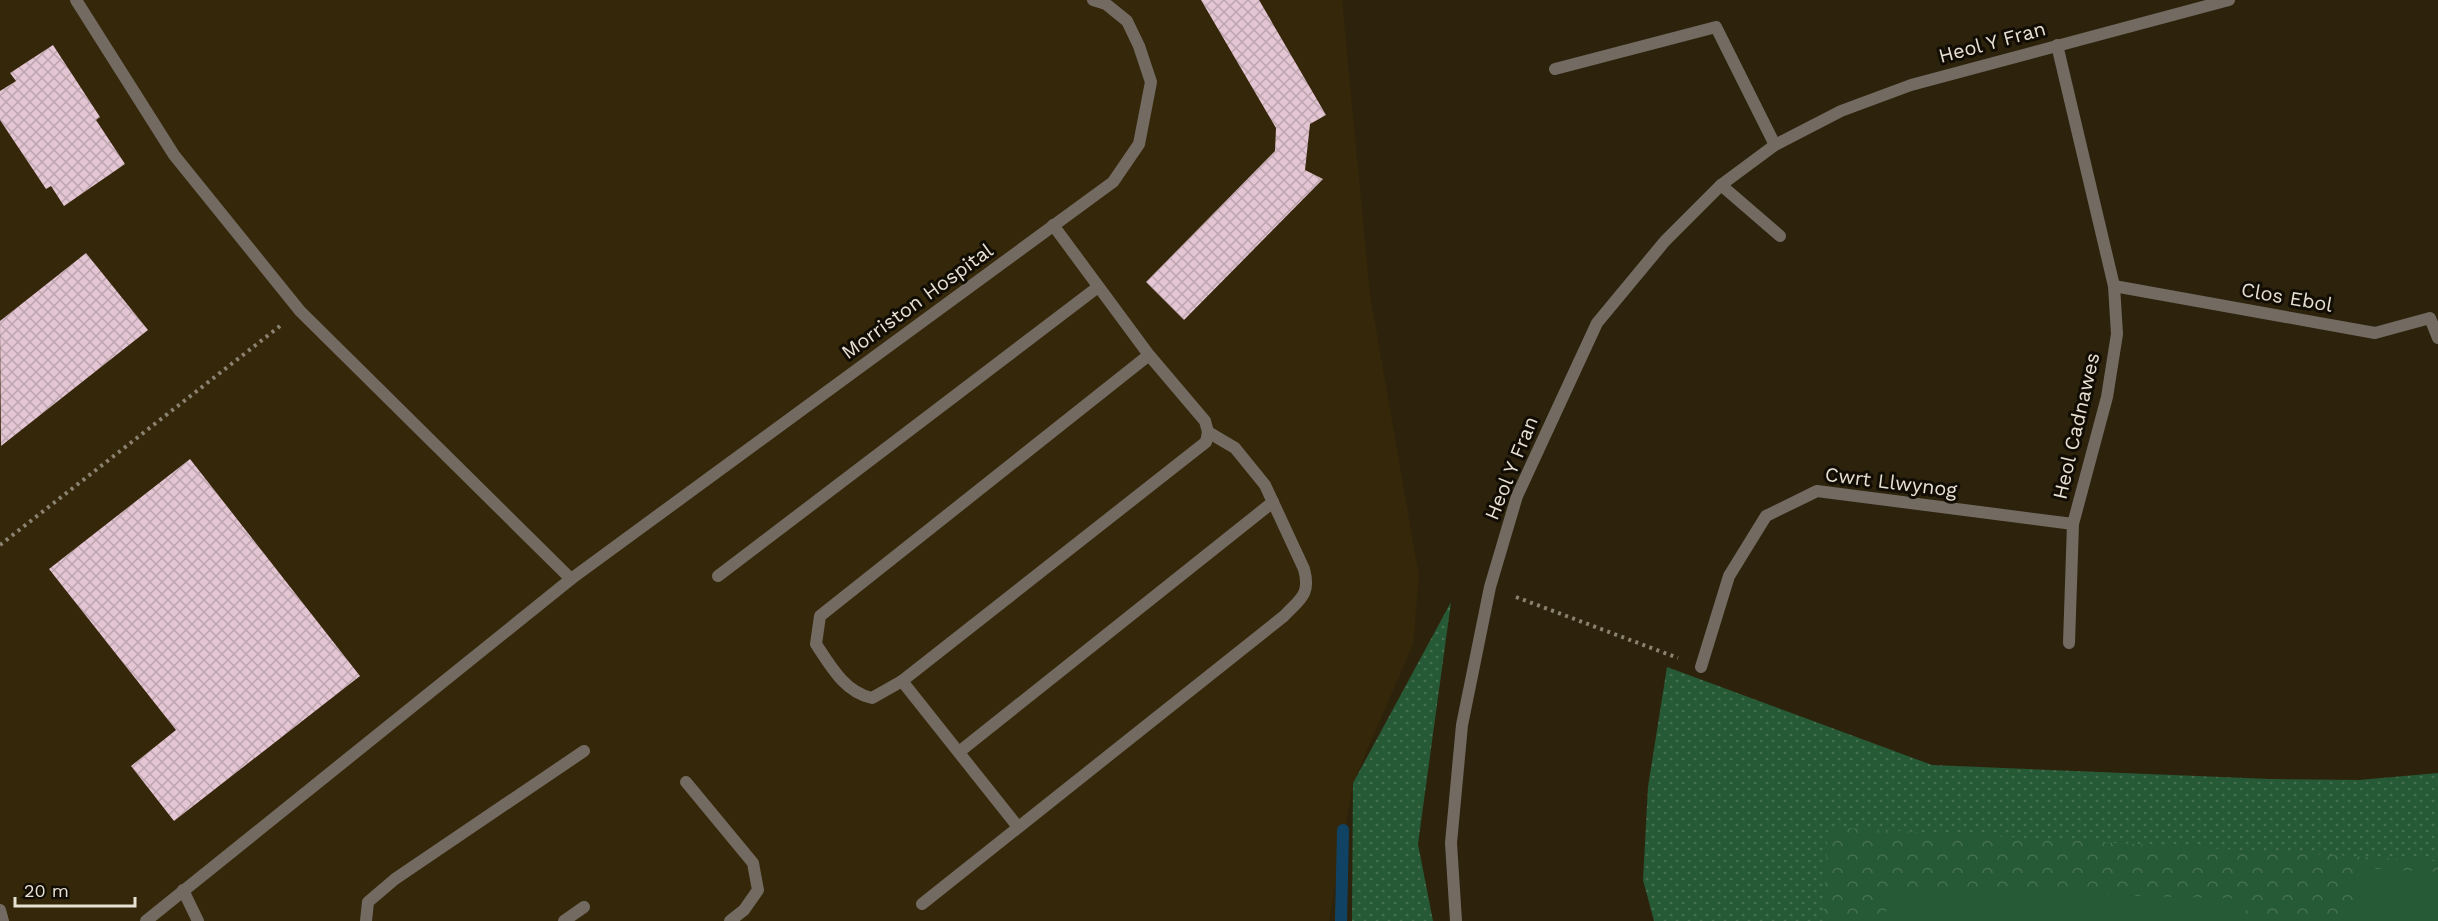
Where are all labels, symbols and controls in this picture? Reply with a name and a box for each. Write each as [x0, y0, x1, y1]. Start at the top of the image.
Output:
street label: Heol Y Fran [1936, 16, 2048, 68]
street label: Morriston Hospital [837, 238, 997, 364]
street label: Clos Ebol [2239, 277, 2335, 317]
street label: Heol Cadnawes [2047, 350, 2105, 502]
street label: Heol Y Fran [1479, 413, 1543, 523]
street label: Cwrt Llwynog [1824, 462, 1959, 502]
scale bar [15, 870, 135, 908]
text: 20 m [24, 880, 69, 901]

